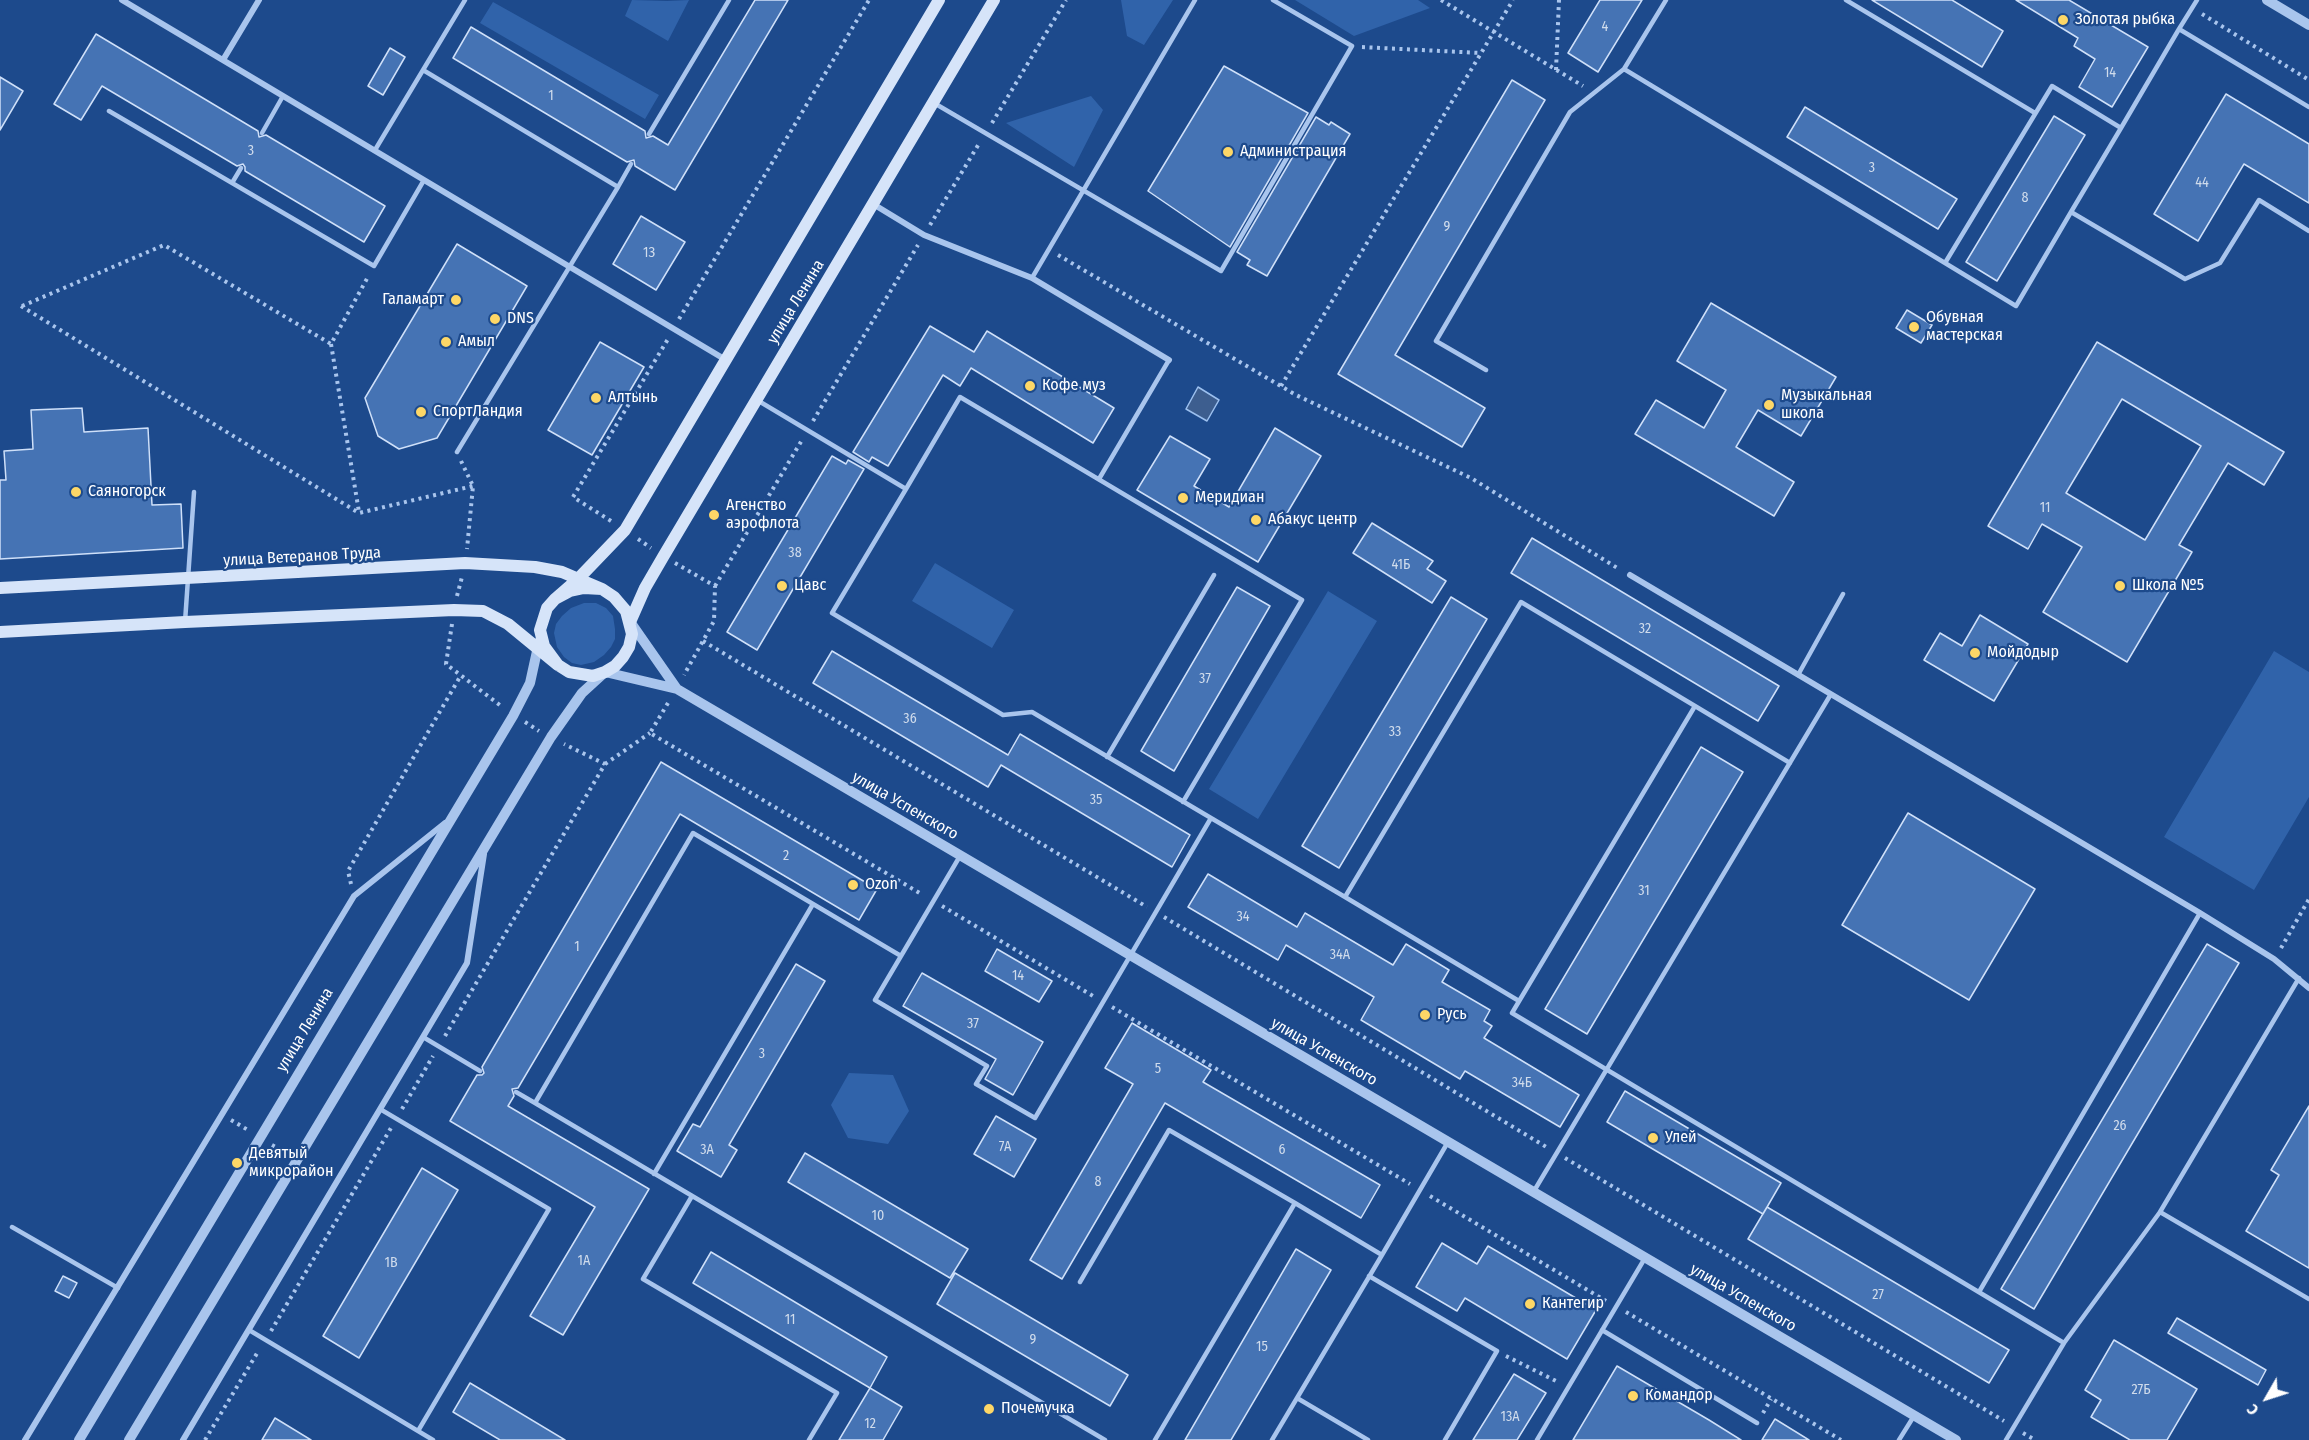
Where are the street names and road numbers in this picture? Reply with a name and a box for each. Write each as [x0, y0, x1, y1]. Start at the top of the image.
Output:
street label: улица Ленина [763, 256, 829, 348]
street label: улица Ветеранов Труда [223, 543, 381, 571]
street label: улица Успенского [848, 768, 962, 844]
street label: улица Ленина [272, 984, 338, 1076]
street label: улица Успенского [1267, 1014, 1381, 1090]
street label: улица Успенского [1686, 1260, 1800, 1336]

